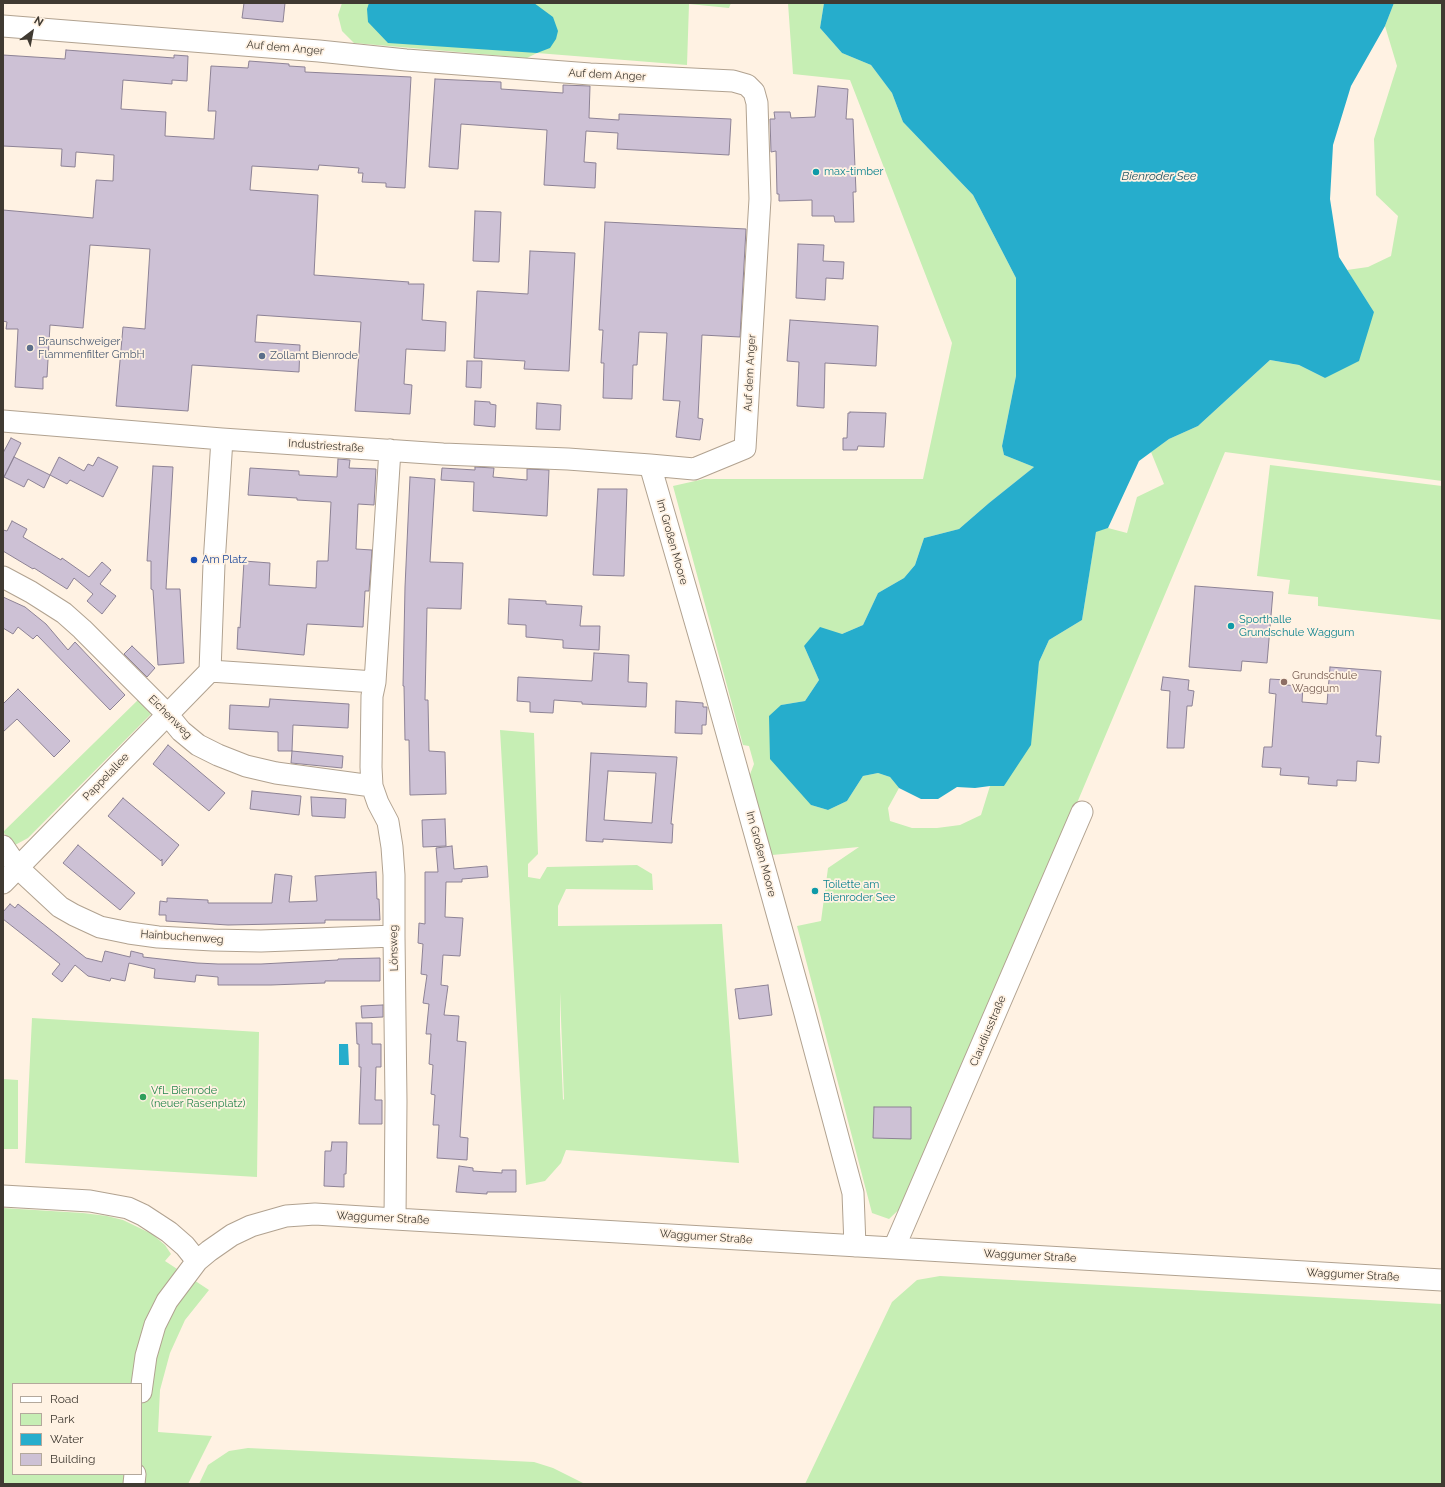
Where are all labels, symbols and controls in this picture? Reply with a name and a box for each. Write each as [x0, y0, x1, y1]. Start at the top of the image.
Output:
north arrow [12, 12, 52, 52]
text: N [32, 14, 46, 29]
street label: Auf dem Anger [246, 38, 324, 58]
street label: Auf dem Anger [568, 66, 646, 84]
place label: max-timber [824, 165, 883, 179]
marker: max-timber [811, 167, 821, 177]
water label: Bienroder See [1122, 169, 1196, 183]
street label: Auf dem Anger [741, 334, 759, 412]
place label: Braunschweiger Flammenfilter GmbH [38, 335, 145, 361]
marker: Braunschweiger Flammenfilter GmbH [25, 343, 35, 353]
place label: Zollamt Bienrode [270, 349, 358, 363]
marker: Zollamt Bienrode [257, 351, 267, 361]
street label: Industriestraße [288, 437, 364, 455]
street label: Im Großen Moore [653, 498, 691, 586]
place label: Am Platz [202, 553, 247, 567]
marker: Am Platz [189, 555, 199, 565]
place label: Sporthalle Grundschule Waggum [1239, 613, 1354, 639]
marker: Sporthalle Grundschule Waggum [1226, 621, 1236, 631]
place label: Grundschule Waggum [1292, 669, 1357, 695]
marker: Grundschule Waggum [1279, 677, 1289, 687]
street label: Eichenweg [145, 692, 195, 742]
street label: Pappelallee [80, 751, 132, 803]
street label: Im Großen Moore [743, 810, 779, 898]
place label: Toilette am Bienroder See [823, 878, 895, 904]
marker: Toilette am Bienroder See [810, 886, 820, 896]
street label: Lönsweg [387, 925, 401, 971]
street label: Hainbuchenweg [140, 928, 224, 946]
street label: Claudiusstraße [967, 994, 1009, 1068]
place label: VfL Bienrode (neuer Rasenplatz) [151, 1084, 246, 1110]
marker: VfL Bienrode (neuer Rasenplatz) [138, 1092, 148, 1102]
street label: Waggumer Straße [336, 1209, 430, 1227]
street label: Waggumer Straße [659, 1227, 753, 1247]
street label: Waggumer Straße [983, 1247, 1077, 1265]
street label: Waggumer Straße [1306, 1266, 1400, 1284]
legend [12, 1383, 142, 1475]
text: Road [50, 1392, 79, 1406]
text: Park [50, 1412, 75, 1426]
text: Water [50, 1432, 84, 1446]
text: Building [50, 1452, 96, 1466]

